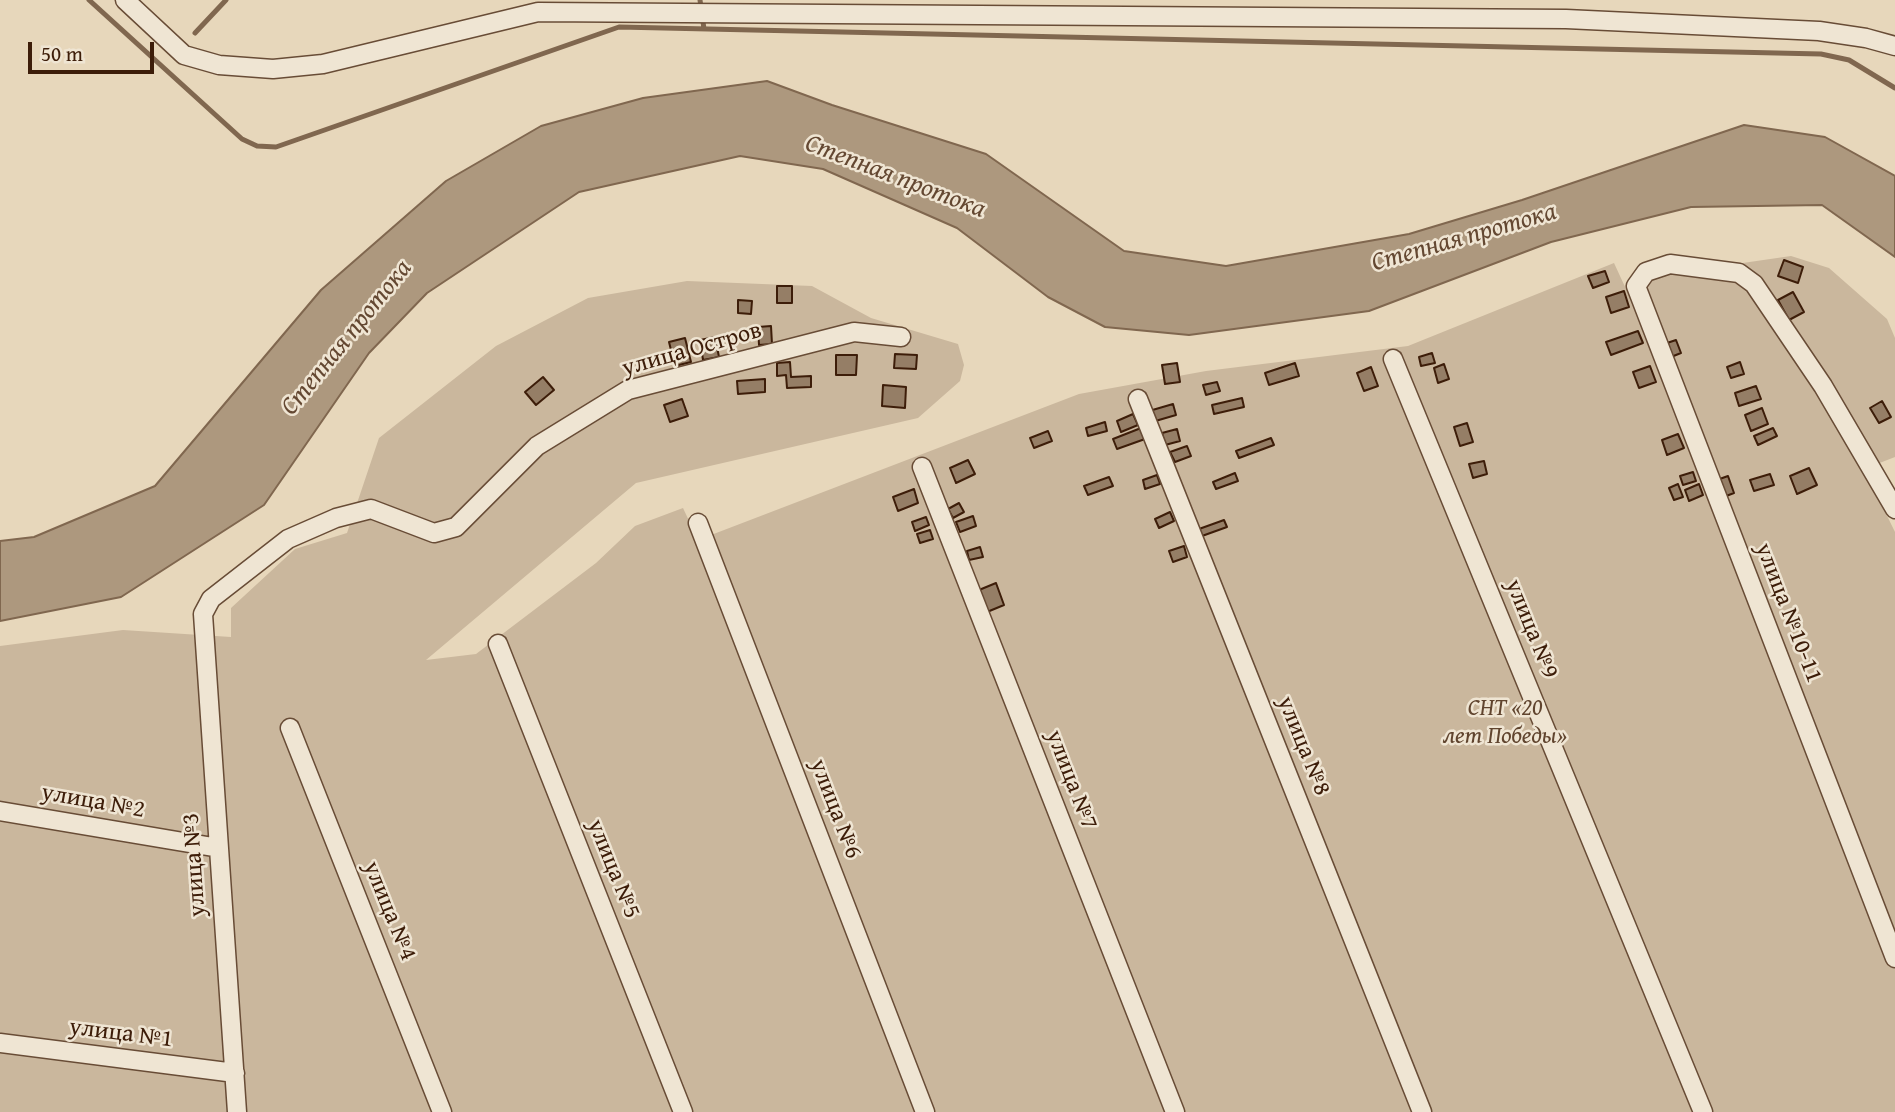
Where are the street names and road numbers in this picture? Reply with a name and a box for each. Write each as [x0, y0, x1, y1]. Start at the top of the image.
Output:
street label: улица Остров [619, 316, 765, 384]
street label: улица №10-11 [1748, 539, 1828, 687]
street label: улица №9 [1498, 575, 1564, 683]
street label: улица №8 [1270, 692, 1336, 800]
street label: улица №7 [1039, 726, 1103, 834]
street label: улица №6 [803, 755, 867, 863]
street label: улица №2 [39, 779, 147, 825]
street label: улица №3 [177, 812, 213, 918]
street label: улица №5 [580, 815, 646, 923]
street label: улица №4 [356, 857, 422, 965]
street label: улица №1 [67, 1013, 175, 1055]

